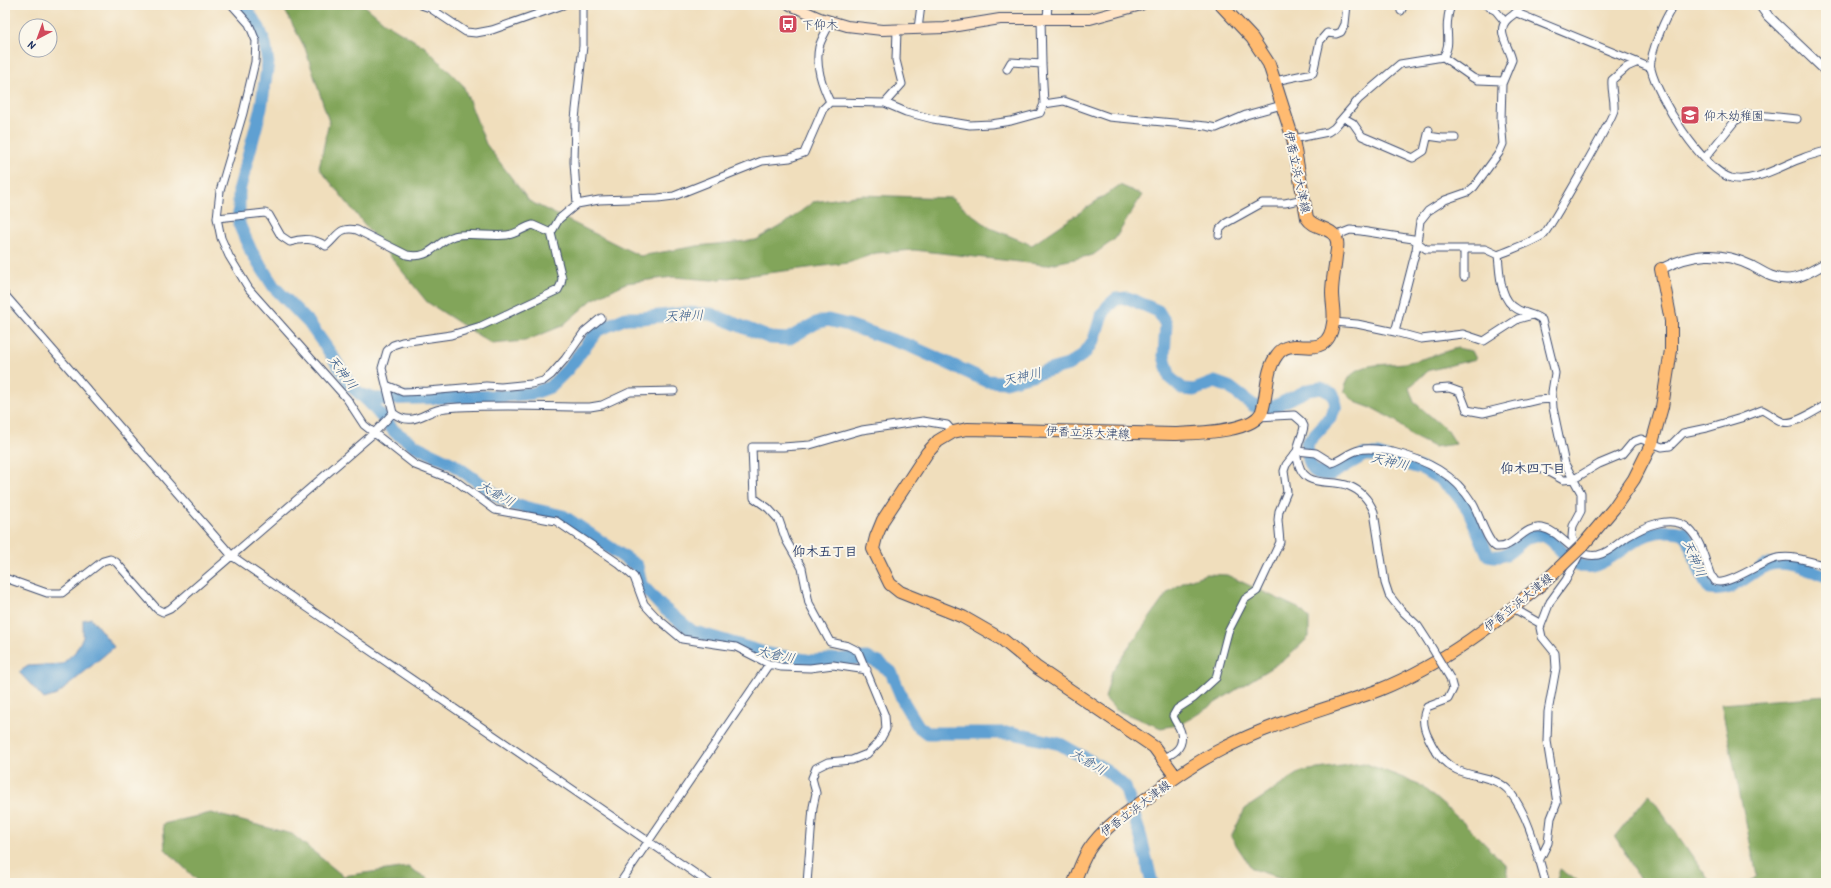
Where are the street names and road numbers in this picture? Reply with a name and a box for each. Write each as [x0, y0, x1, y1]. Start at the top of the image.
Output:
street label: 伊香立浜大津線 [1281, 129, 1315, 215]
street label: 伊香立浜大津線 [1046, 422, 1130, 442]
street label: 伊香立浜大津線 [1480, 569, 1556, 635]
street label: 伊香立浜大津線 [1096, 776, 1174, 840]

